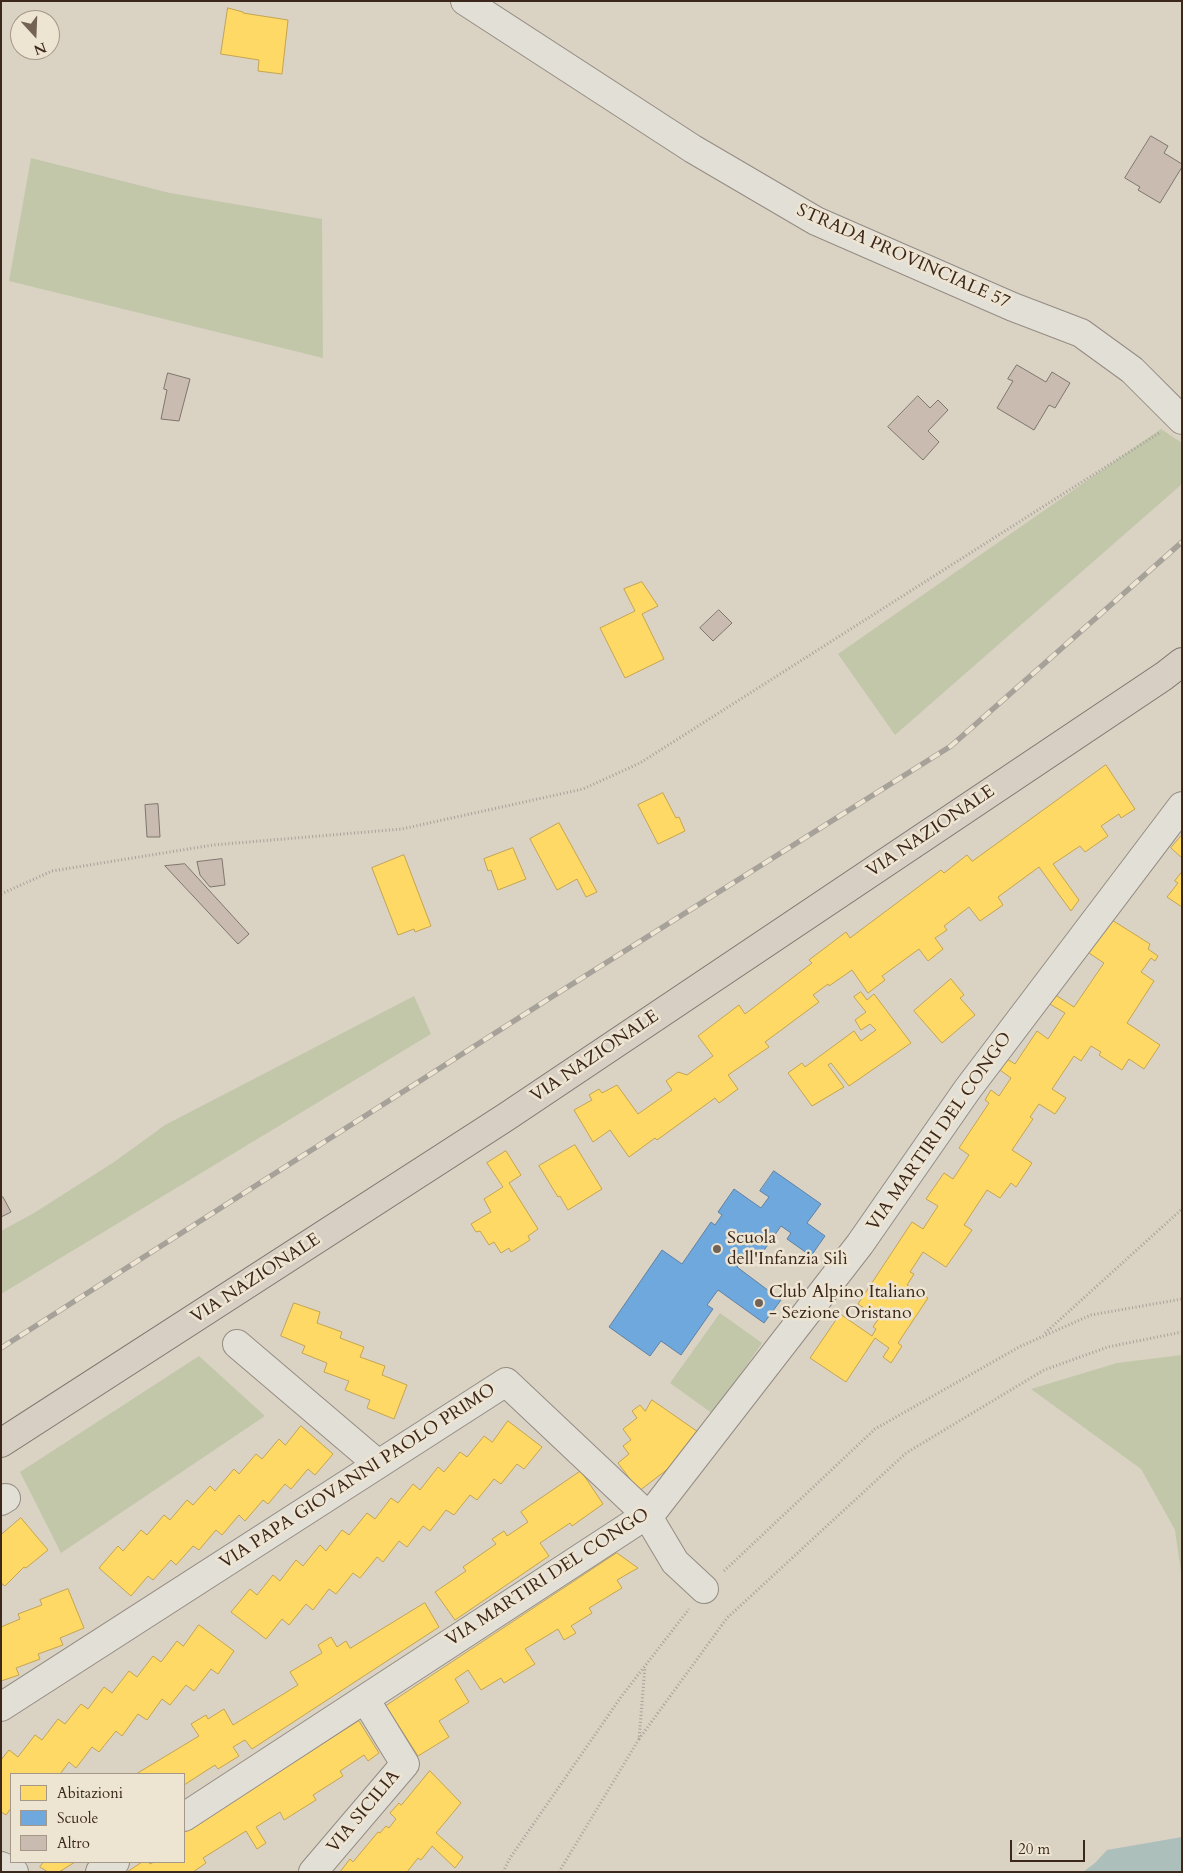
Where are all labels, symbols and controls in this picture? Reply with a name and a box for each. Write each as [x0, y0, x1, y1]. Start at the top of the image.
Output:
north arrow [10, 10, 60, 60]
text: N [31, 38, 49, 60]
street label: STRADA PROVINCIALE 57 [793, 200, 1013, 314]
street label: VIA NAZIONALE [863, 781, 999, 883]
street label: VIA NAZIONALE [527, 1006, 663, 1108]
street label: VIA MARTIRI DEL CONGO [863, 1028, 1017, 1236]
place label: Scuola dell'Infanzia Silì [727, 1228, 847, 1270]
street label: VIA NAZIONALE [187, 1229, 325, 1329]
marker: Scuola dell'Infanzia Silì [711, 1243, 723, 1255]
place label: Club Alpino Italiano - Sezione Oristano [769, 1282, 926, 1325]
marker: Club Alpino Italiano - Sezione Oristano [753, 1297, 765, 1309]
street label: VIA PAPA GIOVANNI PAOLO PRIMO [216, 1380, 500, 1574]
street label: VIA MARTIRI DEL CONGO [442, 1504, 654, 1652]
street label: VIA SICILIA [323, 1766, 405, 1858]
legend [10, 1773, 185, 1863]
text: Abitazioni [57, 1783, 123, 1803]
text: Scuole [57, 1808, 98, 1828]
scale bar [1013, 1830, 1088, 1862]
text: Altro [57, 1833, 90, 1853]
text: 20 m [1018, 1839, 1050, 1859]

